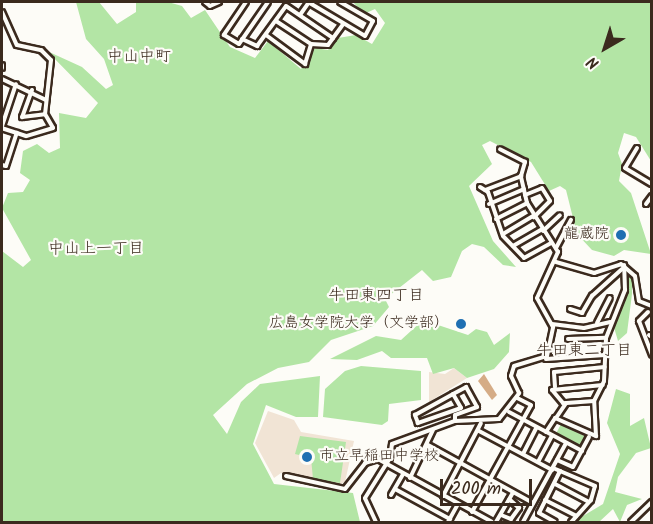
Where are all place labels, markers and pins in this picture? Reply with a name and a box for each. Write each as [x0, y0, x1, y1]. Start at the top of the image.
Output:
place label: 龍蔵院 [564, 226, 609, 244]
marker: 龍蔵院 [614, 228, 628, 242]
place label: 広島女学院大学（文学部） [269, 315, 449, 333]
marker: 広島女学院大学（文学部） [454, 317, 468, 331]
place label: 市立早稲田中学校 [319, 448, 439, 466]
marker: 市立早稲田中学校 [300, 450, 314, 464]

